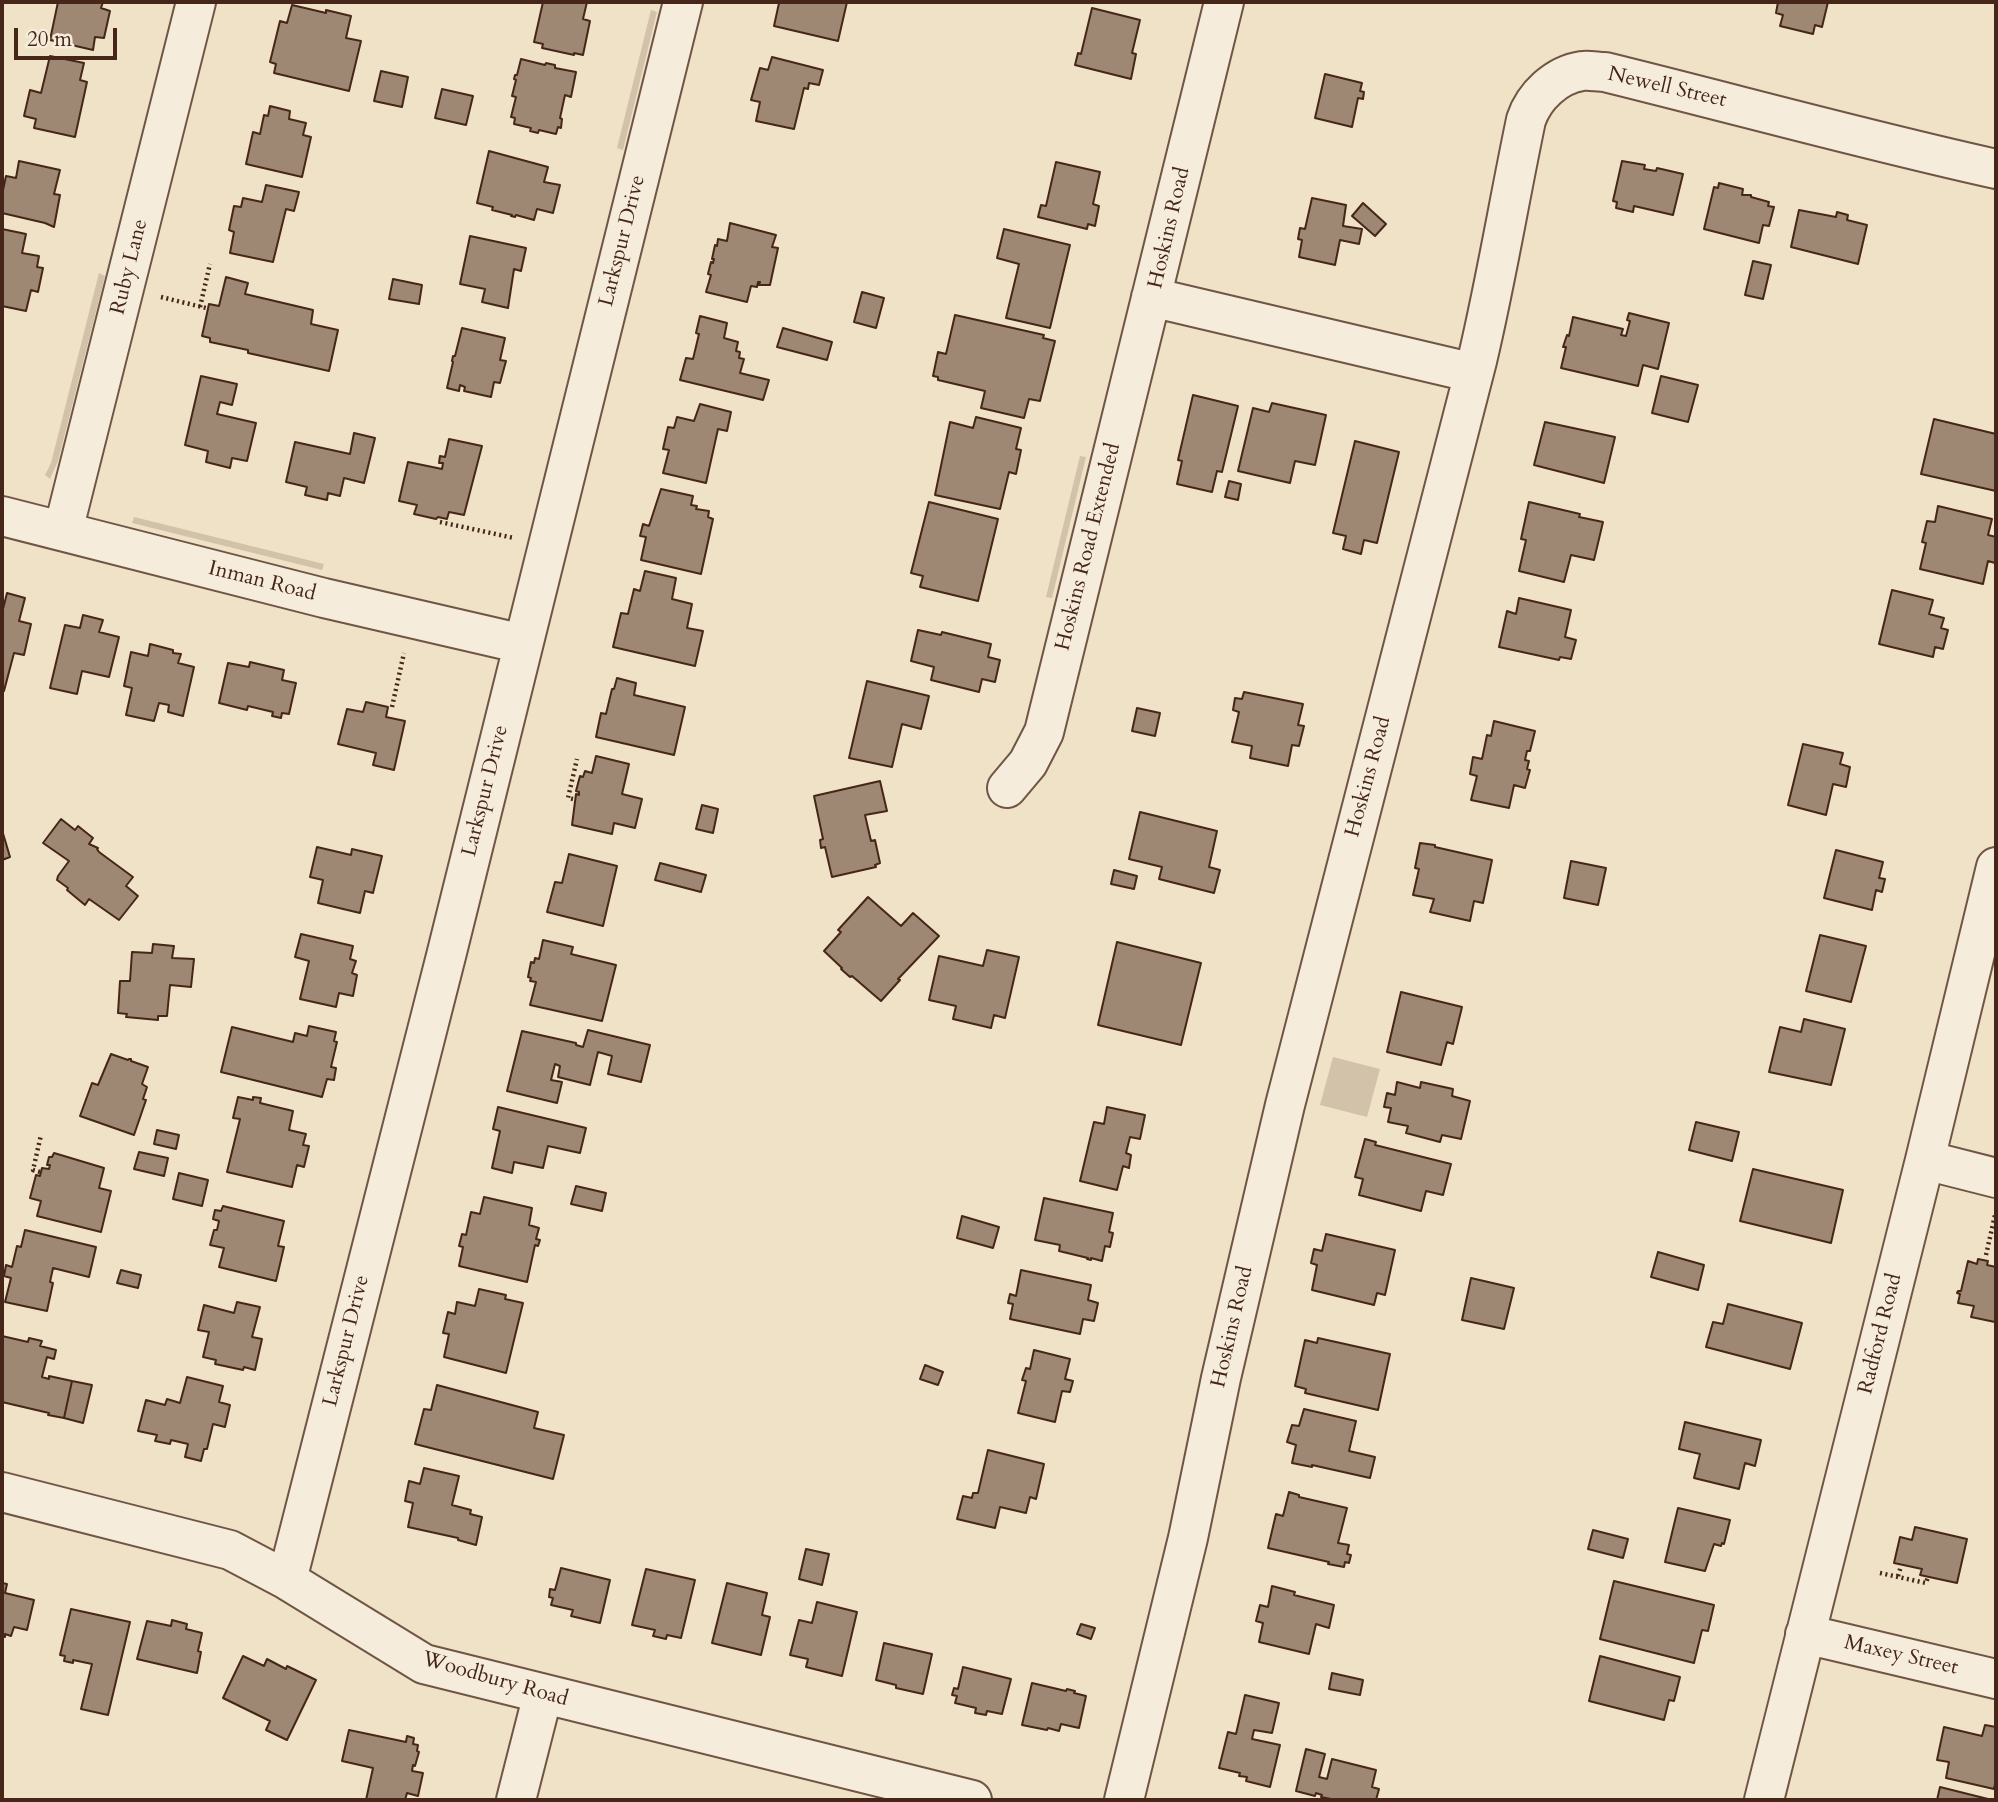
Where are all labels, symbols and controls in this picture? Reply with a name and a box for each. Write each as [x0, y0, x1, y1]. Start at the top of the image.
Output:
scale bar [18, 14, 121, 58]
text: 20 m [27, 25, 72, 54]
street label: Newell Street [1605, 62, 1729, 114]
street label: Hoskins Road [1144, 165, 1196, 291]
street label: Larkspur Drive [595, 173, 651, 309]
street label: Ruby Lane [106, 217, 154, 317]
street label: Hoskins Road Extended [1051, 441, 1127, 653]
street label: Inman Road [206, 557, 318, 607]
street label: Hoskins Road [1341, 714, 1397, 840]
street label: Larkspur Drive [458, 723, 514, 859]
street label: Hoskins Road [1207, 1264, 1259, 1390]
street label: Radford Road [1854, 1271, 1908, 1397]
street label: Larkspur Drive [319, 1273, 375, 1409]
street label: Maxey Street [1842, 1631, 1960, 1681]
street label: Woodbury Road [419, 1647, 571, 1713]

